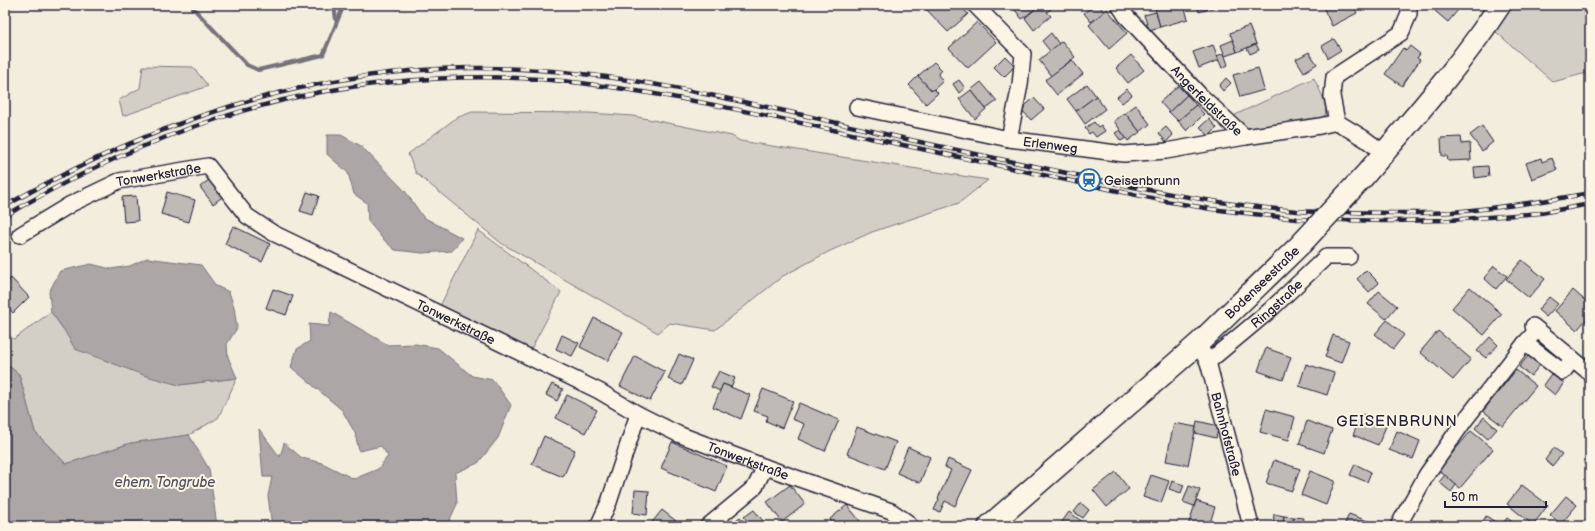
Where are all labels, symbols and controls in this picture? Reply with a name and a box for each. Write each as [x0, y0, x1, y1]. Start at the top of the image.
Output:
street label: Angerfeldstraße [1167, 62, 1246, 140]
street label: Erlenweg [1022, 134, 1078, 157]
street label: Tonwerkstraße [115, 160, 203, 190]
station icon: Geisenbrunn [1076, 167, 1102, 193]
place label: Geisenbrunn [1104, 173, 1180, 189]
street label: Bodenseestraße [1222, 243, 1303, 323]
street label: Ringstraße [1248, 276, 1306, 332]
street label: Tonwerkstraße [413, 297, 498, 349]
street label: Bahnhofstraße [1207, 390, 1245, 478]
district label: GEISENBRUNN [1336, 412, 1458, 431]
street label: Tonwerkstraße [705, 439, 791, 484]
water label: ehem. Tongrube [115, 474, 215, 491]
scale bar [1445, 483, 1546, 509]
text: 50 m [1451, 490, 1478, 505]

